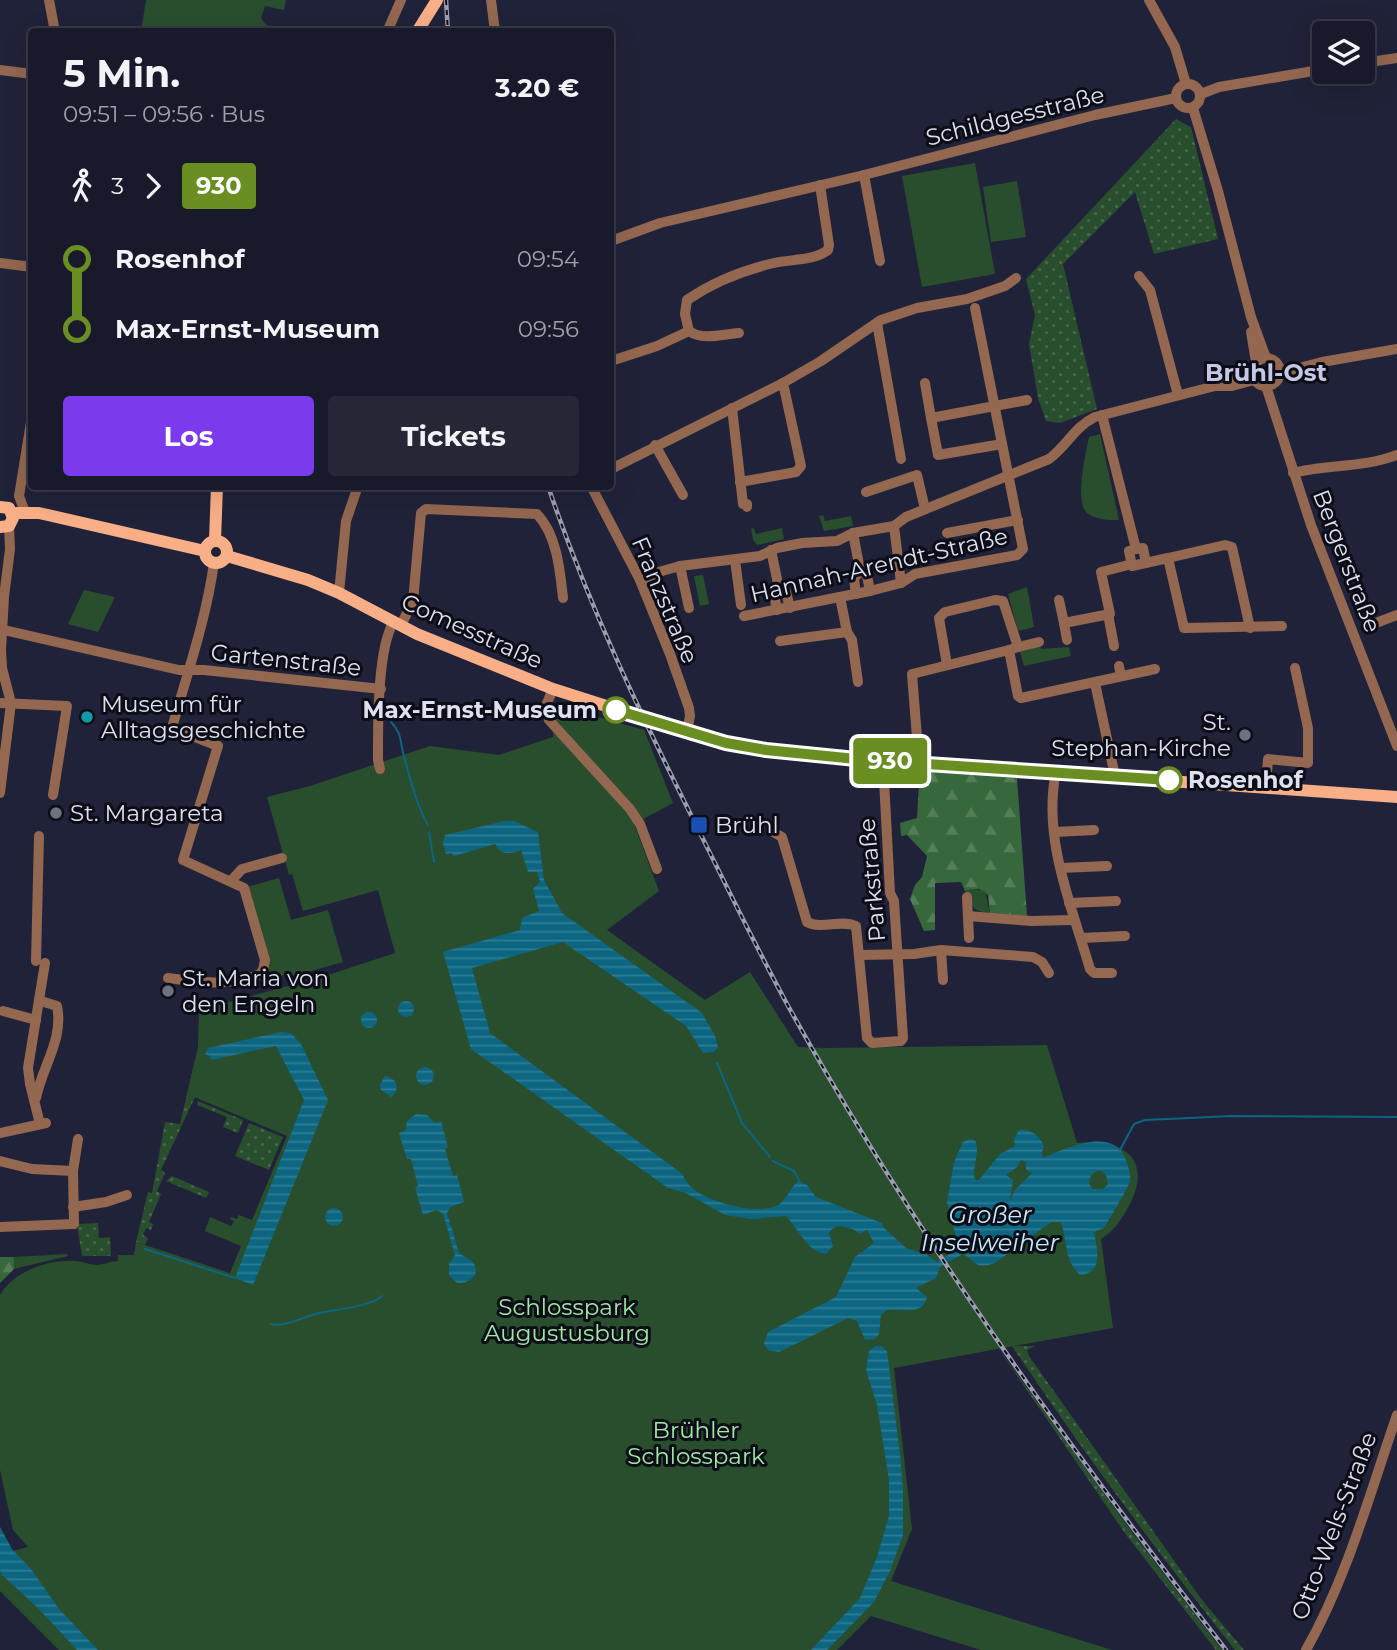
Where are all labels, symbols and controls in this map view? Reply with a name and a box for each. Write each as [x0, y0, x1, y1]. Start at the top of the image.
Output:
map controls [1312, 21, 1375, 84]
button: layers [1312, 21, 1375, 84]
text: 5 Min. [63, 50, 180, 97]
text: 3.20 € [495, 72, 579, 104]
street label: Schildgesstraße [923, 80, 1107, 152]
text: 09:51 – 09:56 · Bus [63, 100, 265, 128]
icon: walk [63, 167, 101, 205]
icon: forward [134, 167, 172, 205]
text: 930 [196, 171, 242, 200]
text: 3 [111, 172, 124, 200]
text: Rosenhof [115, 243, 244, 275]
text: 09:54 [517, 245, 579, 273]
text: Max-Ernst-Museum [115, 313, 380, 345]
text: 09:56 [518, 315, 579, 343]
district label: Brühl-Ost [1205, 358, 1327, 387]
button: Los [63, 396, 314, 476]
button: Tickets [328, 396, 579, 476]
street label: Bergerstraße [1307, 486, 1387, 636]
street label: Hannah-Arendt-Straße [748, 522, 1010, 608]
street label: Franzstraße [626, 532, 704, 668]
street label: Comesstraße [397, 587, 547, 675]
street label: Gartenstraße [209, 638, 363, 682]
place label: Museum für Alltagsgeschichte [101, 690, 306, 744]
place label: Max-Ernst-Museum [362, 696, 597, 724]
marker: Max-Ernst-Museum [603, 697, 629, 723]
place label: St. Stephan-Kirche [1051, 708, 1231, 762]
marker: Museum für Alltagsgeschichte [79, 709, 95, 725]
marker: St. Stephan-Kirche [1237, 727, 1253, 743]
line badge: 930 [850, 738, 930, 784]
text: 930 [867, 746, 913, 775]
place label: Rosenhof [1188, 766, 1304, 794]
marker: Rosenhof [1156, 767, 1182, 793]
place label: St. Margareta [70, 799, 224, 827]
marker: St. Margareta [48, 805, 64, 821]
place label: Brühl [715, 811, 779, 839]
marker: Brühl [689, 815, 709, 835]
street label: Parkstraße [853, 817, 891, 943]
place label: St. Maria von den Engeln [182, 964, 329, 1018]
marker: St. Maria von den Engeln [160, 983, 176, 999]
water label: Großer Inselweiher [921, 1200, 1060, 1257]
park label: Schlosspark Augustusburg [484, 1293, 650, 1347]
park label: Brühler Schlosspark [627, 1416, 765, 1470]
street label: Otto-Wels-Straße [1285, 1428, 1383, 1624]

